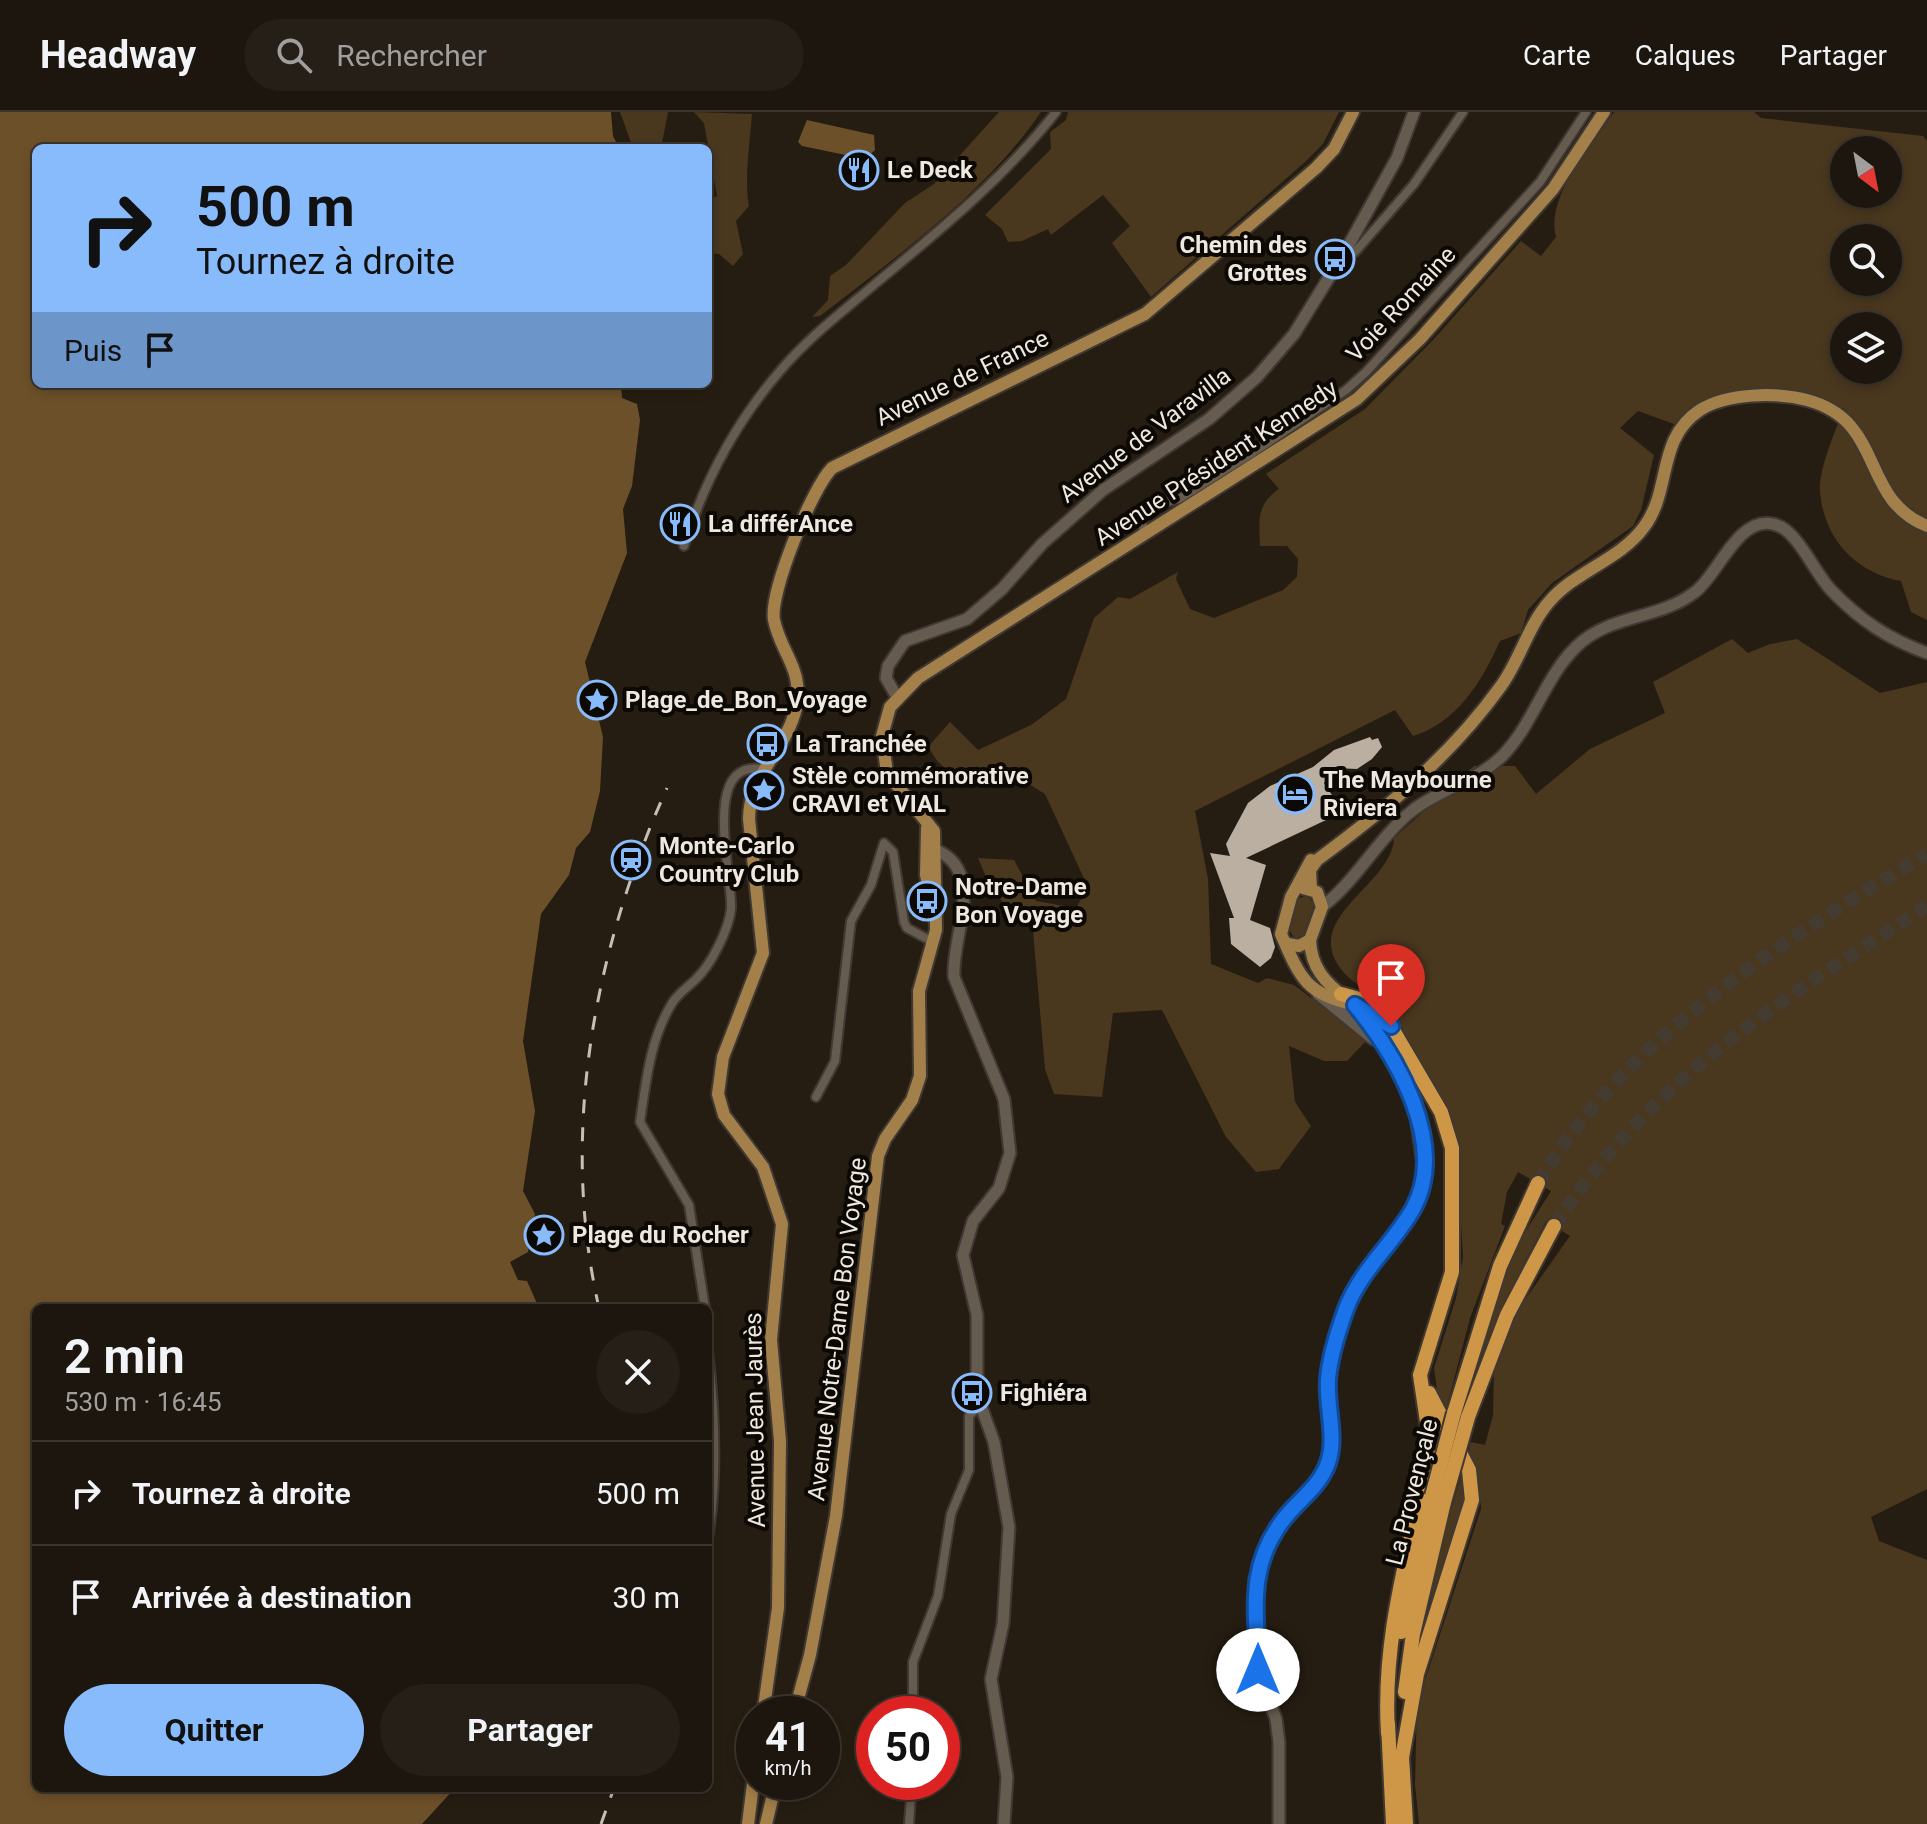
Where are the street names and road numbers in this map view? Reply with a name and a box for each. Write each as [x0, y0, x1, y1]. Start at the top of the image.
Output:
street label: Voie Romaine [1341, 241, 1461, 367]
street label: Avenue de France [871, 324, 1053, 432]
street label: Avenue de Varavilla [1054, 361, 1236, 509]
street label: Avenue Président Kennedy [1090, 374, 1343, 552]
street label: Avenue Notre-Dame Bon Voyage [802, 1156, 872, 1502]
street label: Avenue Jean Jaurès [739, 1312, 771, 1528]
street label: La Provençale [1380, 1416, 1444, 1568]

